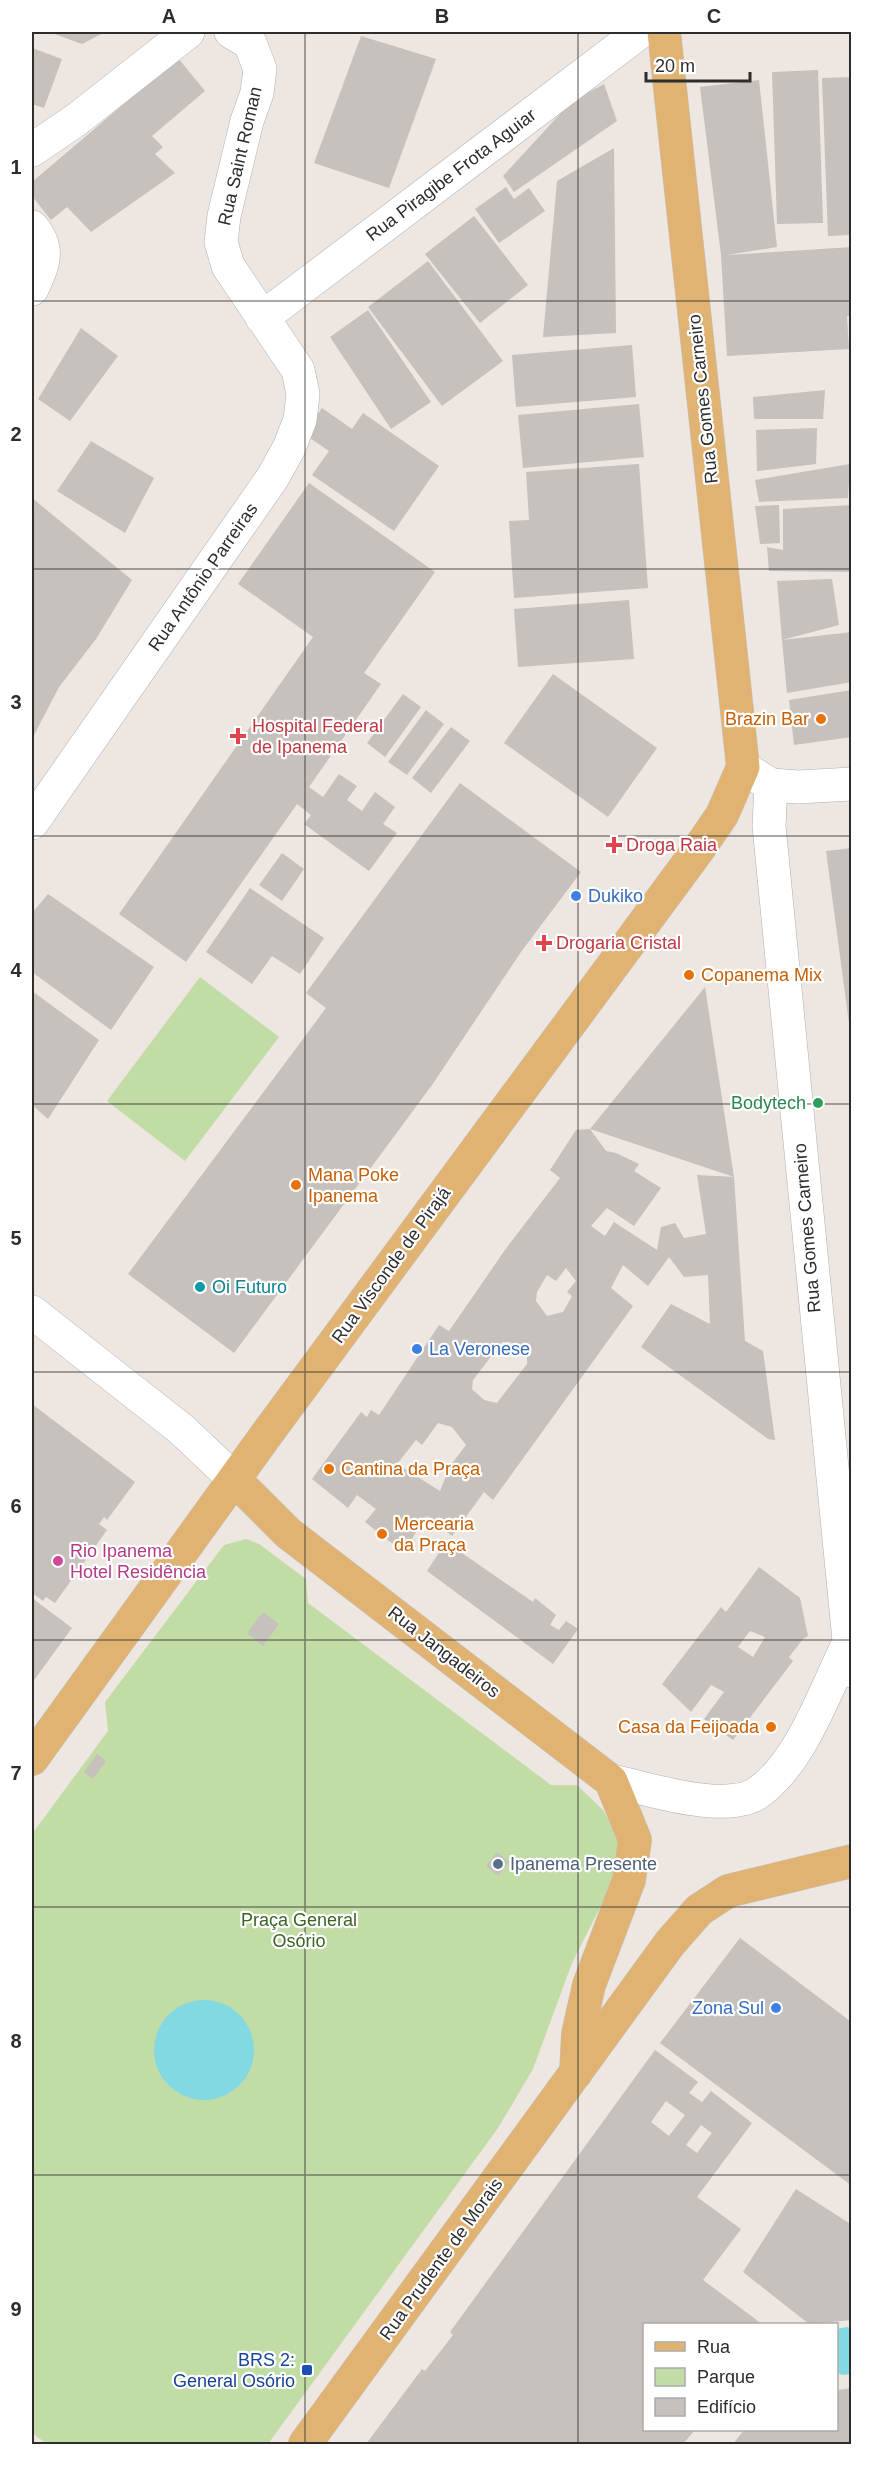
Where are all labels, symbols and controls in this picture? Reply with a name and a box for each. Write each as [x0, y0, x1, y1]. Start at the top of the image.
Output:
text: A [162, 5, 176, 27]
text: B [435, 5, 449, 27]
text: C [707, 5, 721, 27]
scale bar [646, 45, 750, 83]
text: 20 m [655, 56, 695, 76]
street label: Rua Saint Roman [214, 85, 266, 227]
street label: Rua Piragibe Frota Aguiar [362, 105, 540, 245]
text: 1 [10, 156, 22, 178]
street label: Rua Gomes Carneiro [684, 313, 722, 485]
text: 2 [10, 423, 22, 445]
street label: Rua Antônio Parreiras [144, 499, 262, 655]
text: 3 [10, 691, 22, 713]
place label: Brazin Bar [725, 709, 809, 729]
marker: Brazin Bar [814, 712, 828, 726]
place label: Hospital Federal de Ipanema [252, 716, 383, 757]
marker: Hospital Federal de Ipanema [229, 727, 247, 745]
place label: Droga Raia [626, 835, 718, 855]
marker: Droga Raia [607, 838, 621, 852]
place label: Dukiko [588, 886, 643, 906]
marker: Dukiko [569, 889, 583, 903]
place label: Drogaria Cristal [556, 933, 681, 953]
marker: Drogaria Cristal [537, 936, 551, 950]
text: 4 [10, 959, 22, 981]
place label: Copanema Mix [701, 965, 822, 985]
marker: Copanema Mix [682, 968, 696, 982]
place label: Bodytech [731, 1093, 806, 1113]
marker: Bodytech [811, 1096, 825, 1110]
street label: Rua Gomes Carneiro [790, 1142, 824, 1314]
place label: Mana Poke Ipanema [308, 1165, 399, 1206]
marker: Mana Poke Ipanema [289, 1178, 303, 1192]
street label: Rua Visconde de Pirajá [328, 1182, 455, 1347]
text: 5 [10, 1227, 22, 1249]
place label: Oi Futuro [212, 1277, 287, 1297]
marker: Oi Futuro [193, 1280, 207, 1294]
place label: La Veronese [429, 1339, 530, 1359]
marker: La Veronese [410, 1342, 424, 1356]
place label: Cantina da Praça [341, 1459, 481, 1479]
marker: Cantina da Praça [322, 1462, 336, 1476]
text: 6 [10, 1495, 22, 1517]
place label: Mercearia da Praça [394, 1514, 475, 1555]
marker: Mercearia da Praça [375, 1527, 389, 1541]
place label: Rio Ipanema Hotel Residência [70, 1541, 207, 1582]
marker: Rio Ipanema Hotel Residência [51, 1554, 65, 1568]
street label: Rua Jangadeiros [384, 1602, 504, 1702]
place label: Casa da Feijoada [618, 1717, 760, 1737]
marker: Casa da Feijoada [764, 1720, 778, 1734]
text: 7 [10, 1762, 22, 1784]
place label: Ipanema Presente [510, 1854, 657, 1874]
marker: Ipanema Presente [491, 1857, 505, 1871]
park label: Praça General Osório [241, 1910, 357, 1951]
place label: Zona Sul [692, 1998, 764, 2018]
marker: Zona Sul [769, 2001, 783, 2015]
text: 8 [10, 2030, 22, 2052]
street label: Rua Prudente de Morais [376, 2174, 506, 2344]
text: 9 [10, 2298, 22, 2320]
legend [643, 2323, 838, 2431]
text: Rua [697, 2337, 731, 2357]
place label: BRS 2: General Osório [173, 2350, 295, 2391]
marker: BRS 2: General Osório [300, 2363, 314, 2377]
text: Parque [697, 2367, 755, 2387]
text: Edifício [697, 2397, 756, 2417]

